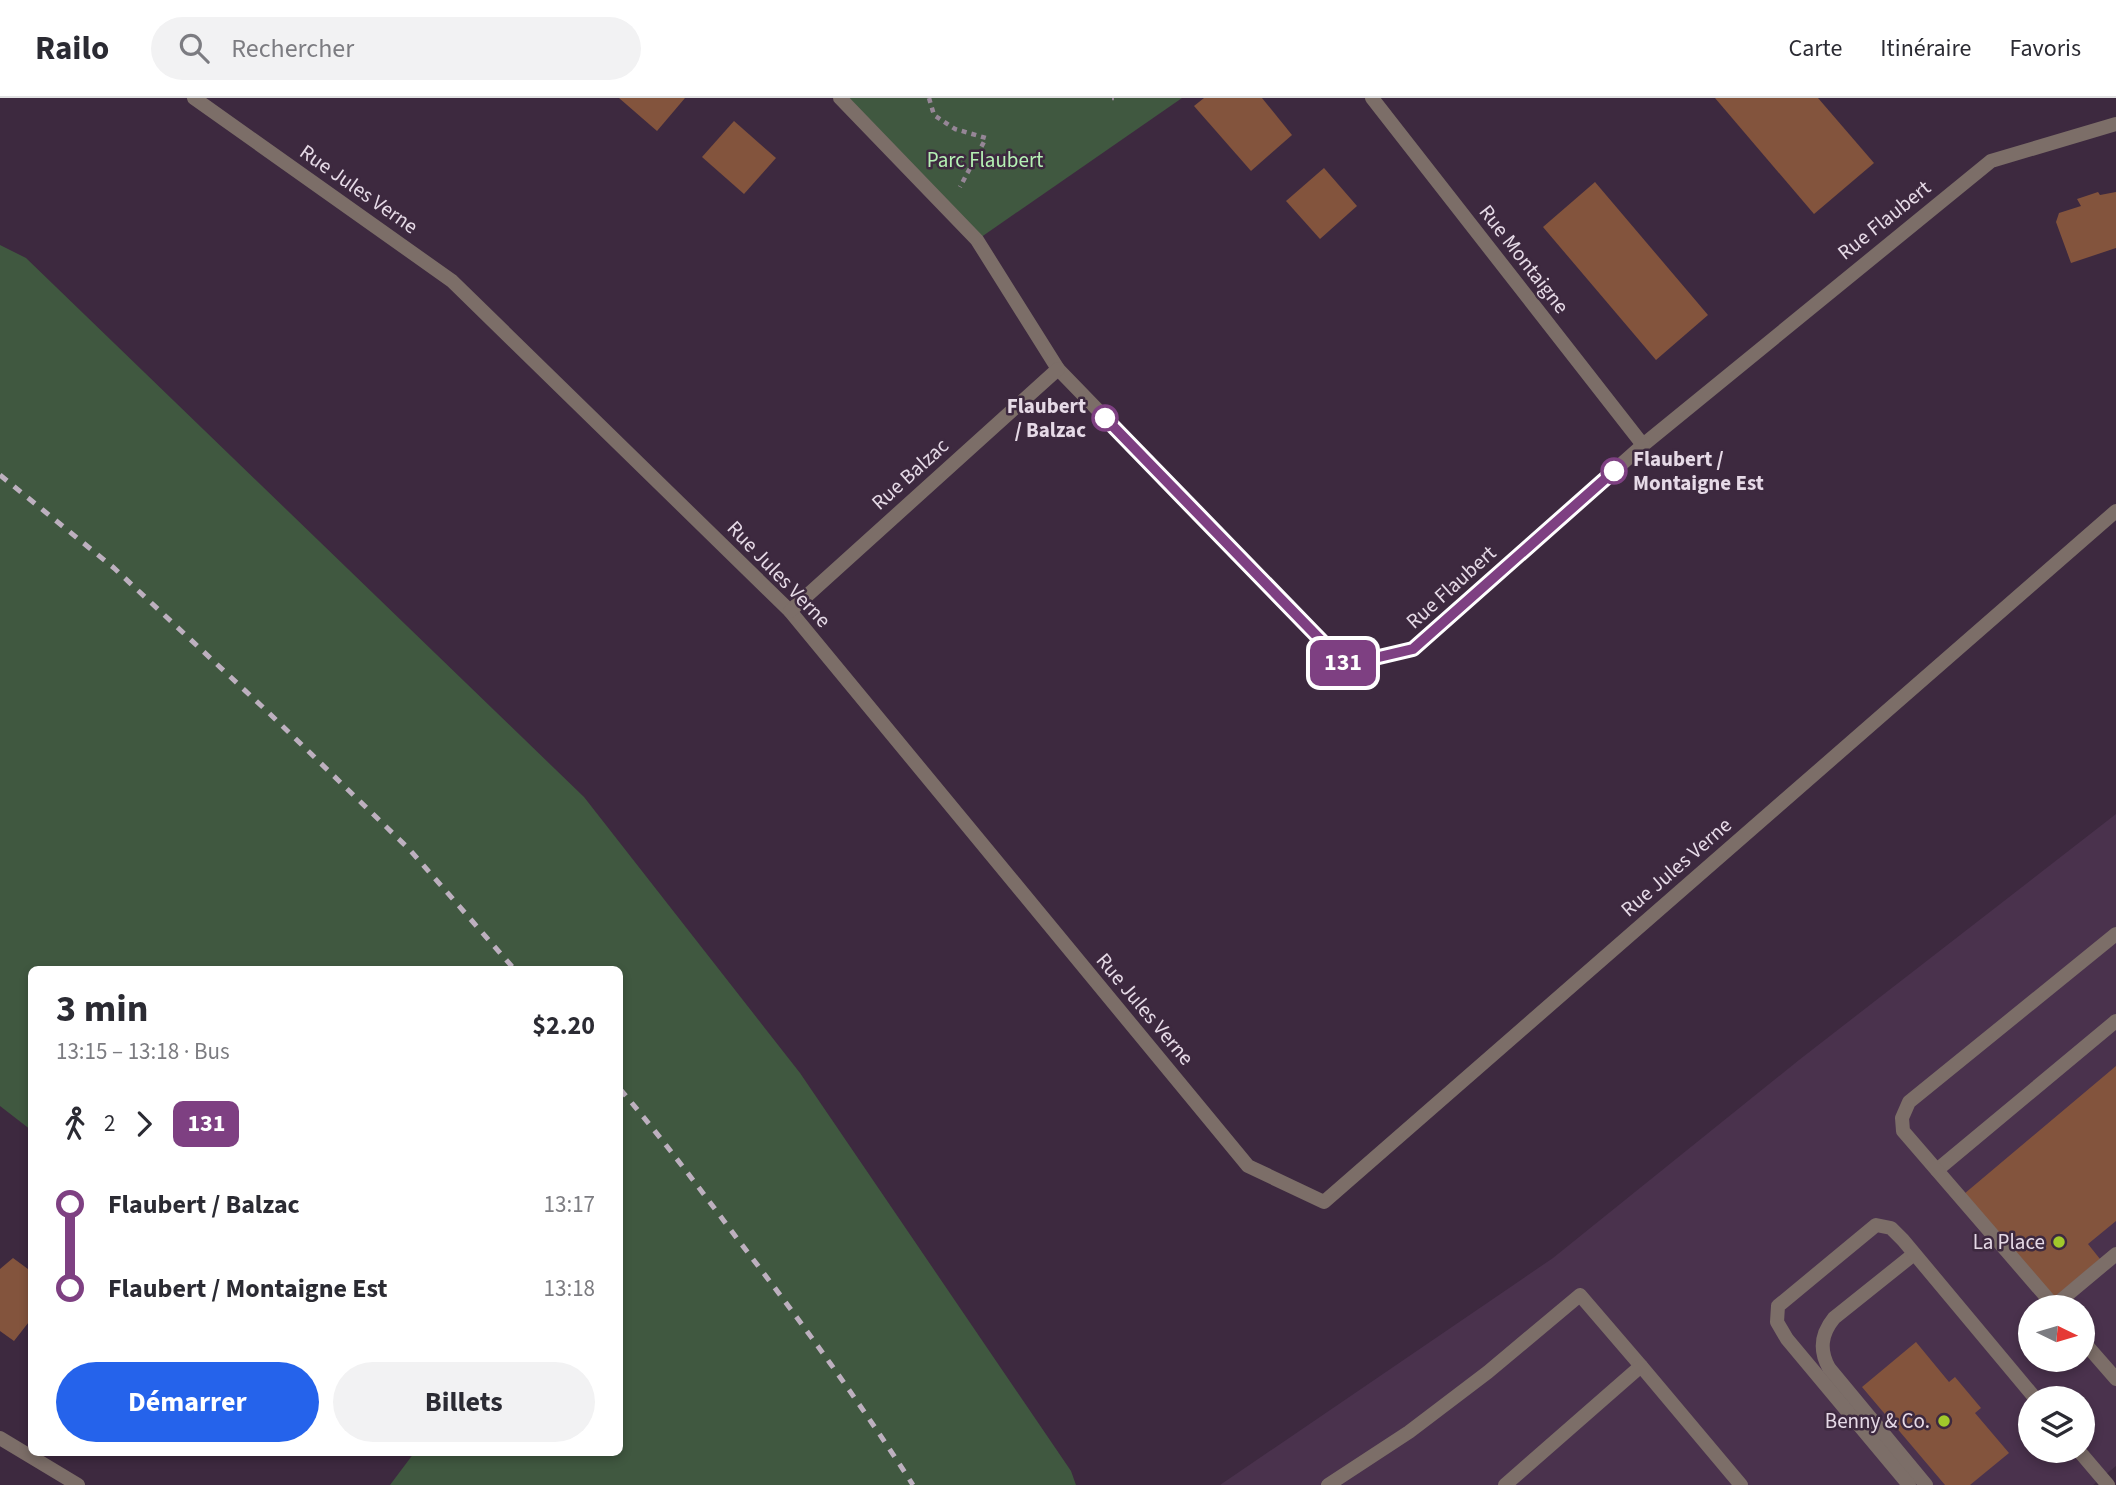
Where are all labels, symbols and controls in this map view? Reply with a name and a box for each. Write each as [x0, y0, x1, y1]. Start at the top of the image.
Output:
search box [151, 17, 641, 80]
text: Railo [35, 25, 109, 72]
icon: search [175, 29, 213, 67]
text: Rechercher [231, 30, 354, 67]
text: Carte [1788, 31, 1842, 66]
text: Itinéraire [1880, 31, 1971, 66]
text: Favoris [2009, 31, 2081, 66]
street label: Rue Jules Verne [294, 137, 424, 241]
park label: Parc Flaubert [927, 145, 1043, 175]
street label: Rue Flaubert [1831, 173, 1937, 267]
street label: Rue Montaigne [1472, 198, 1576, 320]
place label: Flaubert / Balzac [1007, 391, 1086, 445]
marker: Flaubert / Balzac [1092, 405, 1118, 431]
street label: Rue Balzac [865, 431, 956, 517]
place label: Flaubert / Montaigne Est [1633, 444, 1764, 498]
marker: Flaubert / Montaigne Est [1601, 458, 1627, 484]
street label: Rue Jules Verne [720, 514, 838, 634]
street label: Rue Flaubert [1399, 538, 1503, 636]
line badge: 131 [1303, 640, 1383, 686]
text: 131 [1324, 645, 1362, 680]
street label: Rue Jules Verne [1614, 810, 1738, 924]
street label: Rue Jules Verne [1089, 946, 1201, 1072]
text: 3 min [56, 982, 148, 1036]
text: $2.20 [532, 1007, 595, 1044]
text: 13:15 – 13:18 · Bus [56, 1035, 230, 1068]
icon: walk [56, 1105, 94, 1143]
icon: forward [125, 1105, 163, 1143]
text: 131 [187, 1106, 225, 1141]
text: 2 [104, 1107, 115, 1140]
text: Flaubert / Balzac [108, 1186, 300, 1223]
text: 13:17 [544, 1188, 595, 1221]
place label: La Place [1973, 1227, 2045, 1257]
marker: La Place [2051, 1234, 2067, 1250]
text: Flaubert / Montaigne Est [108, 1270, 387, 1307]
text: 13:18 [544, 1272, 595, 1305]
north arrow [2018, 1295, 2095, 1372]
map controls [2018, 1295, 2095, 1463]
button: Démarrer [56, 1362, 319, 1442]
button: Billets [333, 1362, 595, 1442]
button: layers [2018, 1386, 2095, 1463]
place label: Benny & Co. [1825, 1406, 1930, 1436]
marker: Benny & Co. [1936, 1413, 1952, 1429]

